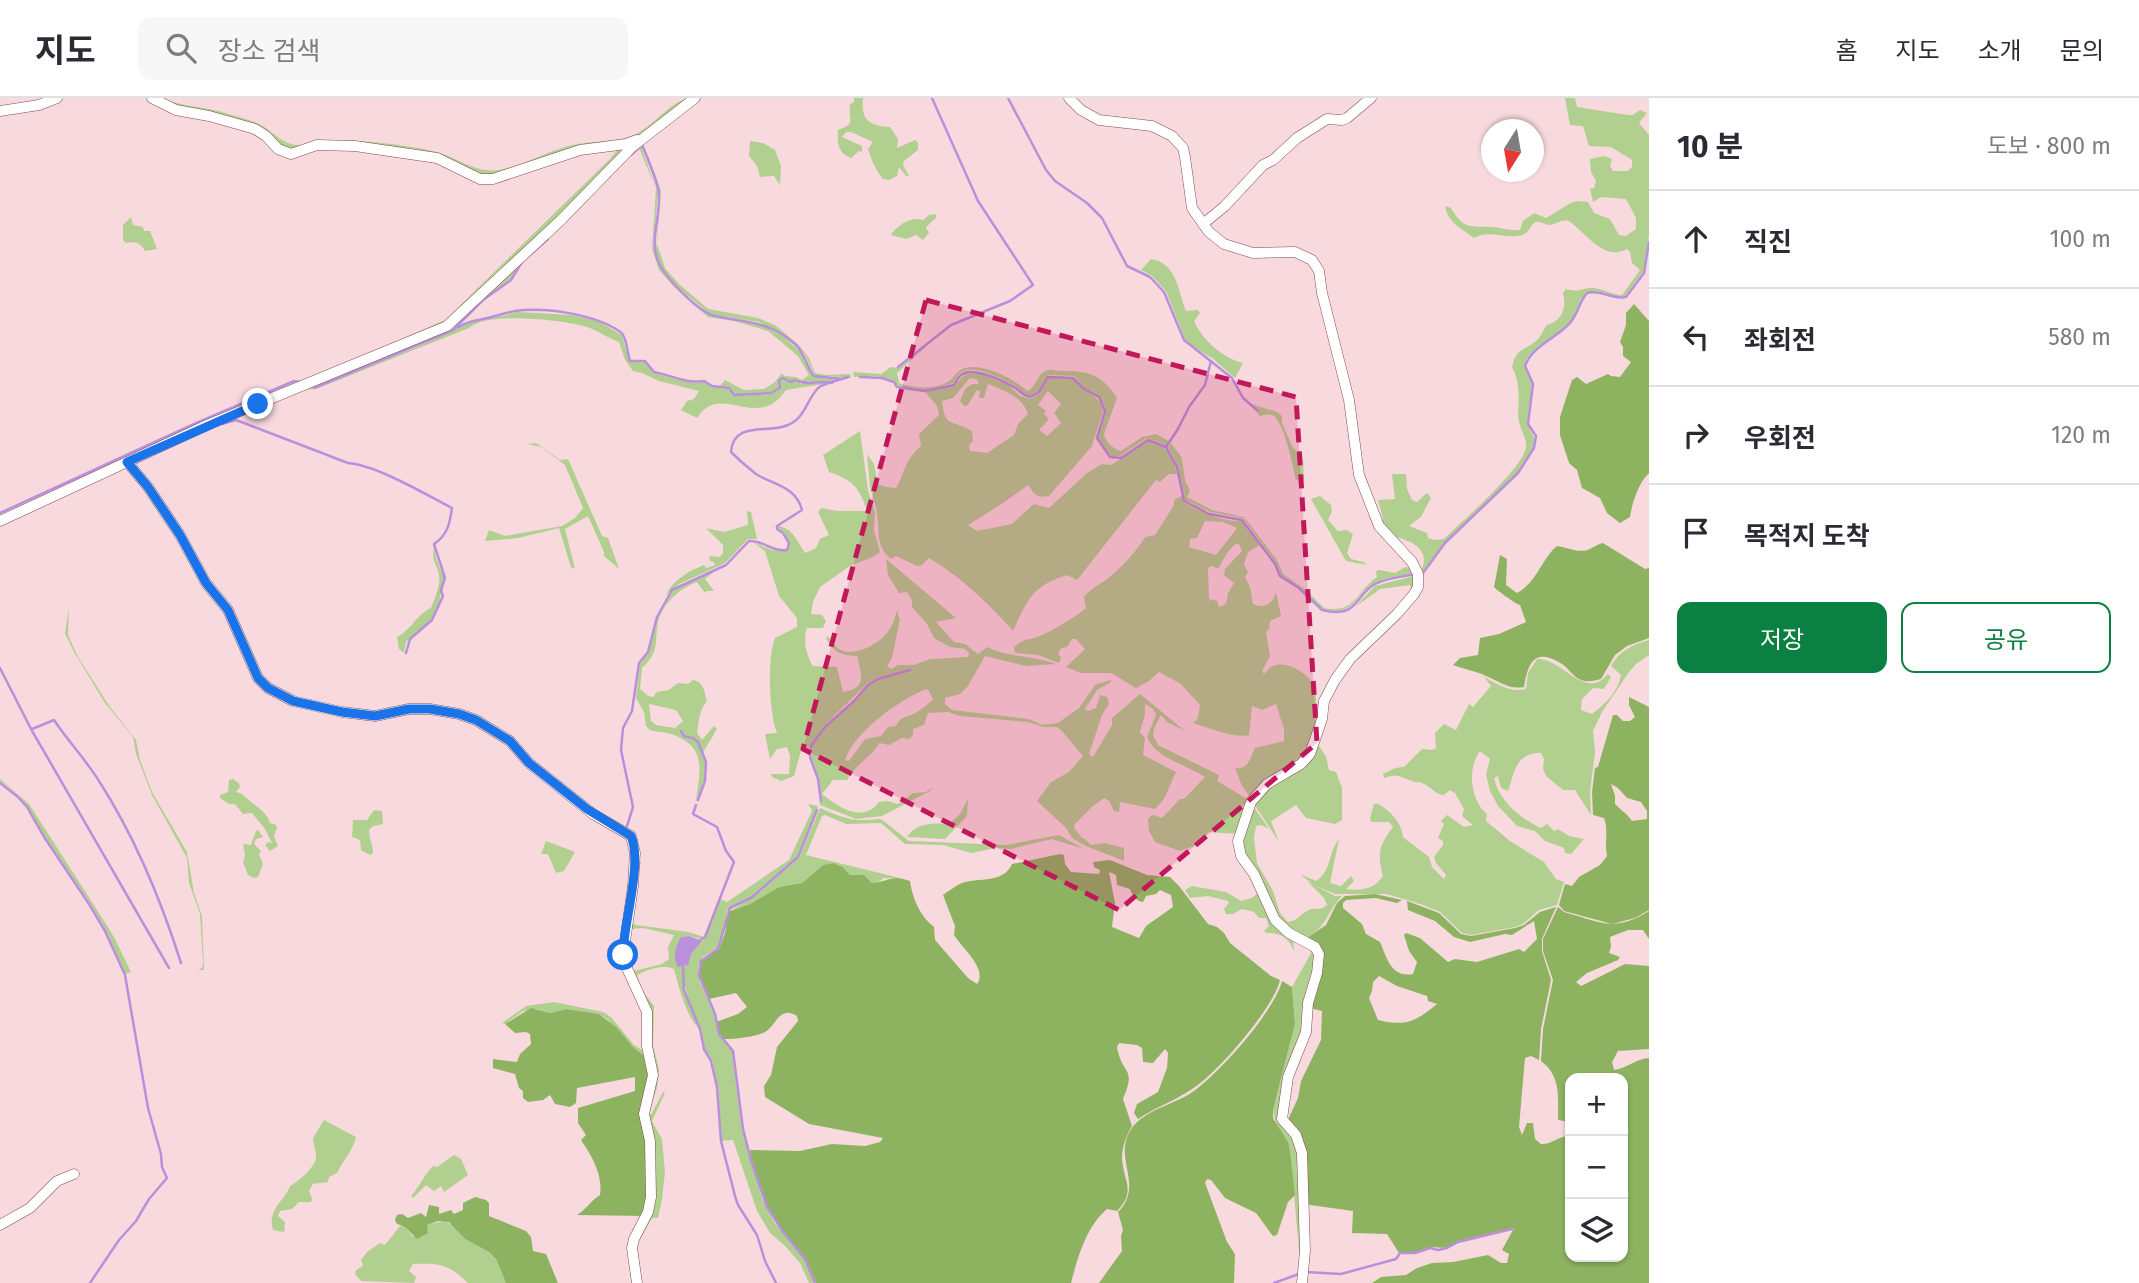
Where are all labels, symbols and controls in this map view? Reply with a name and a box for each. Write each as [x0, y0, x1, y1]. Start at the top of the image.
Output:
search box [138, 17, 628, 80]
icon: search [162, 29, 200, 67]
text: 지도 [35, 31, 96, 71]
text: 장소 검색 [218, 36, 320, 67]
text: 홈 [1835, 37, 1857, 65]
text: 지도 [1895, 37, 1940, 65]
text: 소개 [1978, 37, 2022, 65]
text: 문의 [2060, 37, 2104, 65]
north arrow [1481, 119, 1544, 182]
text: 10 분 [1677, 129, 1743, 165]
text: 도보 · 800 m [1987, 132, 2111, 160]
icon: ahead [1677, 220, 1715, 258]
text: 100 m [2050, 225, 2111, 253]
text: 직진 [1744, 227, 1792, 258]
icon: left [1677, 318, 1715, 356]
text: 580 m [2048, 323, 2111, 351]
text: 좌회전 [1744, 325, 1816, 356]
route end [242, 388, 273, 419]
icon: right [1677, 416, 1715, 454]
text: 120 m [2051, 421, 2111, 449]
text: 우회전 [1744, 423, 1816, 454]
icon: arrive [1677, 514, 1715, 552]
text: 목적지 도착 [1744, 521, 1870, 552]
button: 저장 [1677, 602, 1887, 673]
button: 공유 [1901, 602, 2111, 673]
route start [607, 939, 638, 970]
map controls [1565, 1073, 1628, 1262]
button: + [1565, 1073, 1628, 1136]
button: − [1565, 1136, 1628, 1199]
button: layers [1565, 1199, 1628, 1262]

